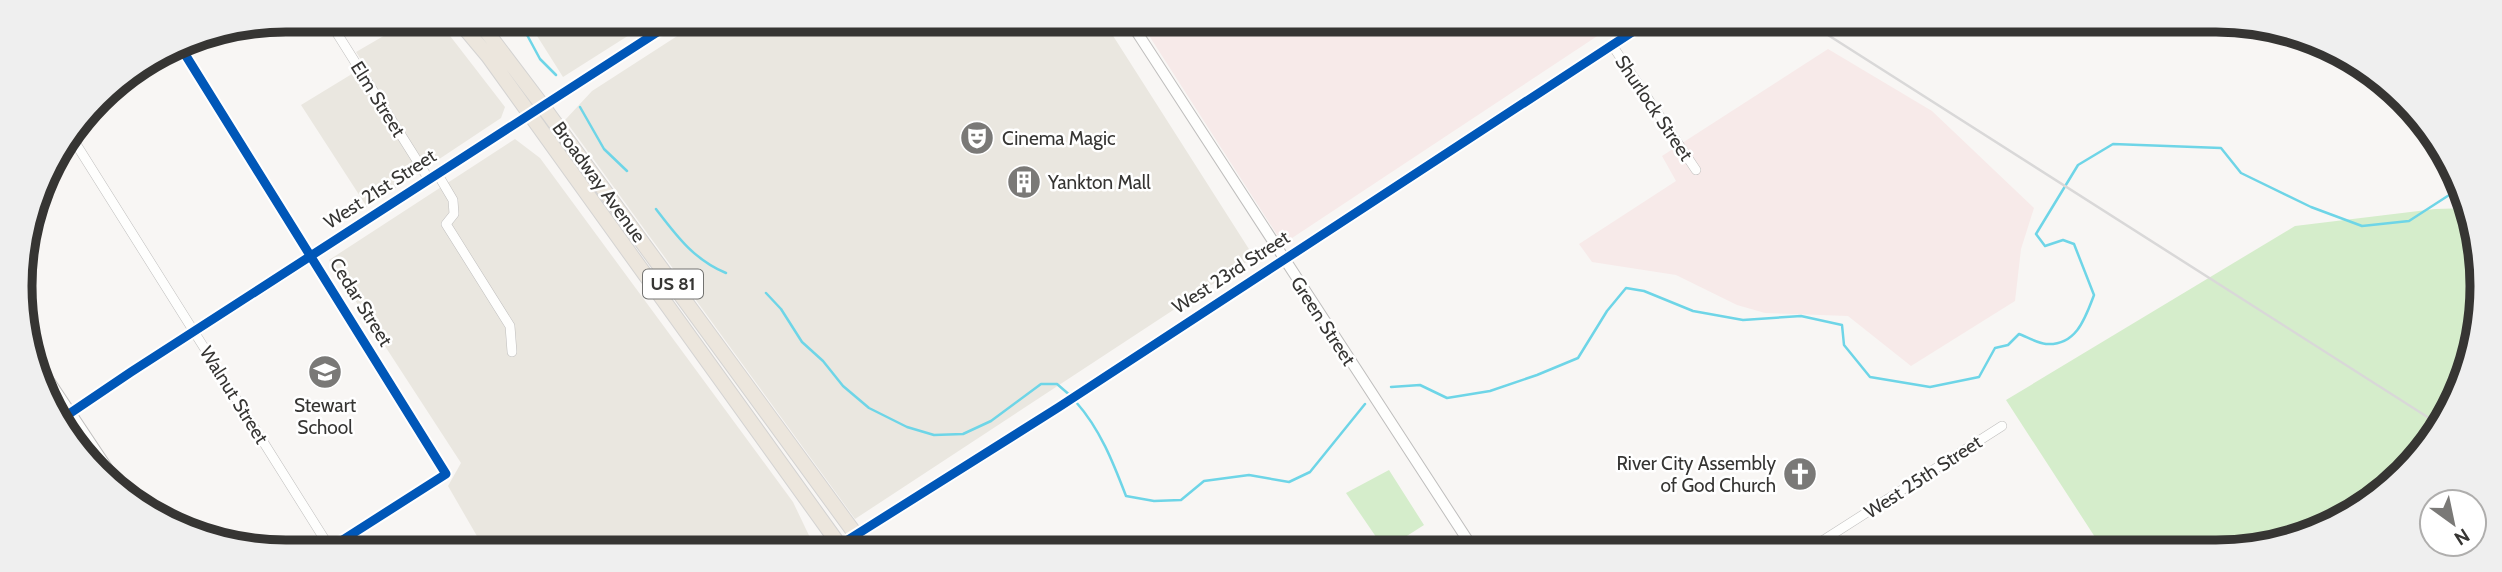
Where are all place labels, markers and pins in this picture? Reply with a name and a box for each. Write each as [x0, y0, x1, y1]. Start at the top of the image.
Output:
theatre icon: Cinema Magic [958, 119, 996, 157]
place label: Cinema Magic [1002, 127, 1116, 150]
building icon: Yankton Mall [1005, 163, 1043, 201]
place label: Yankton Mall [1047, 171, 1151, 194]
school or university icon: Stewart School [306, 353, 344, 391]
place label: Stewart School [294, 394, 357, 439]
place label: River City Assembly of God Church [1617, 452, 1776, 497]
church icon: River City Assembly of God Church [1781, 455, 1819, 493]

